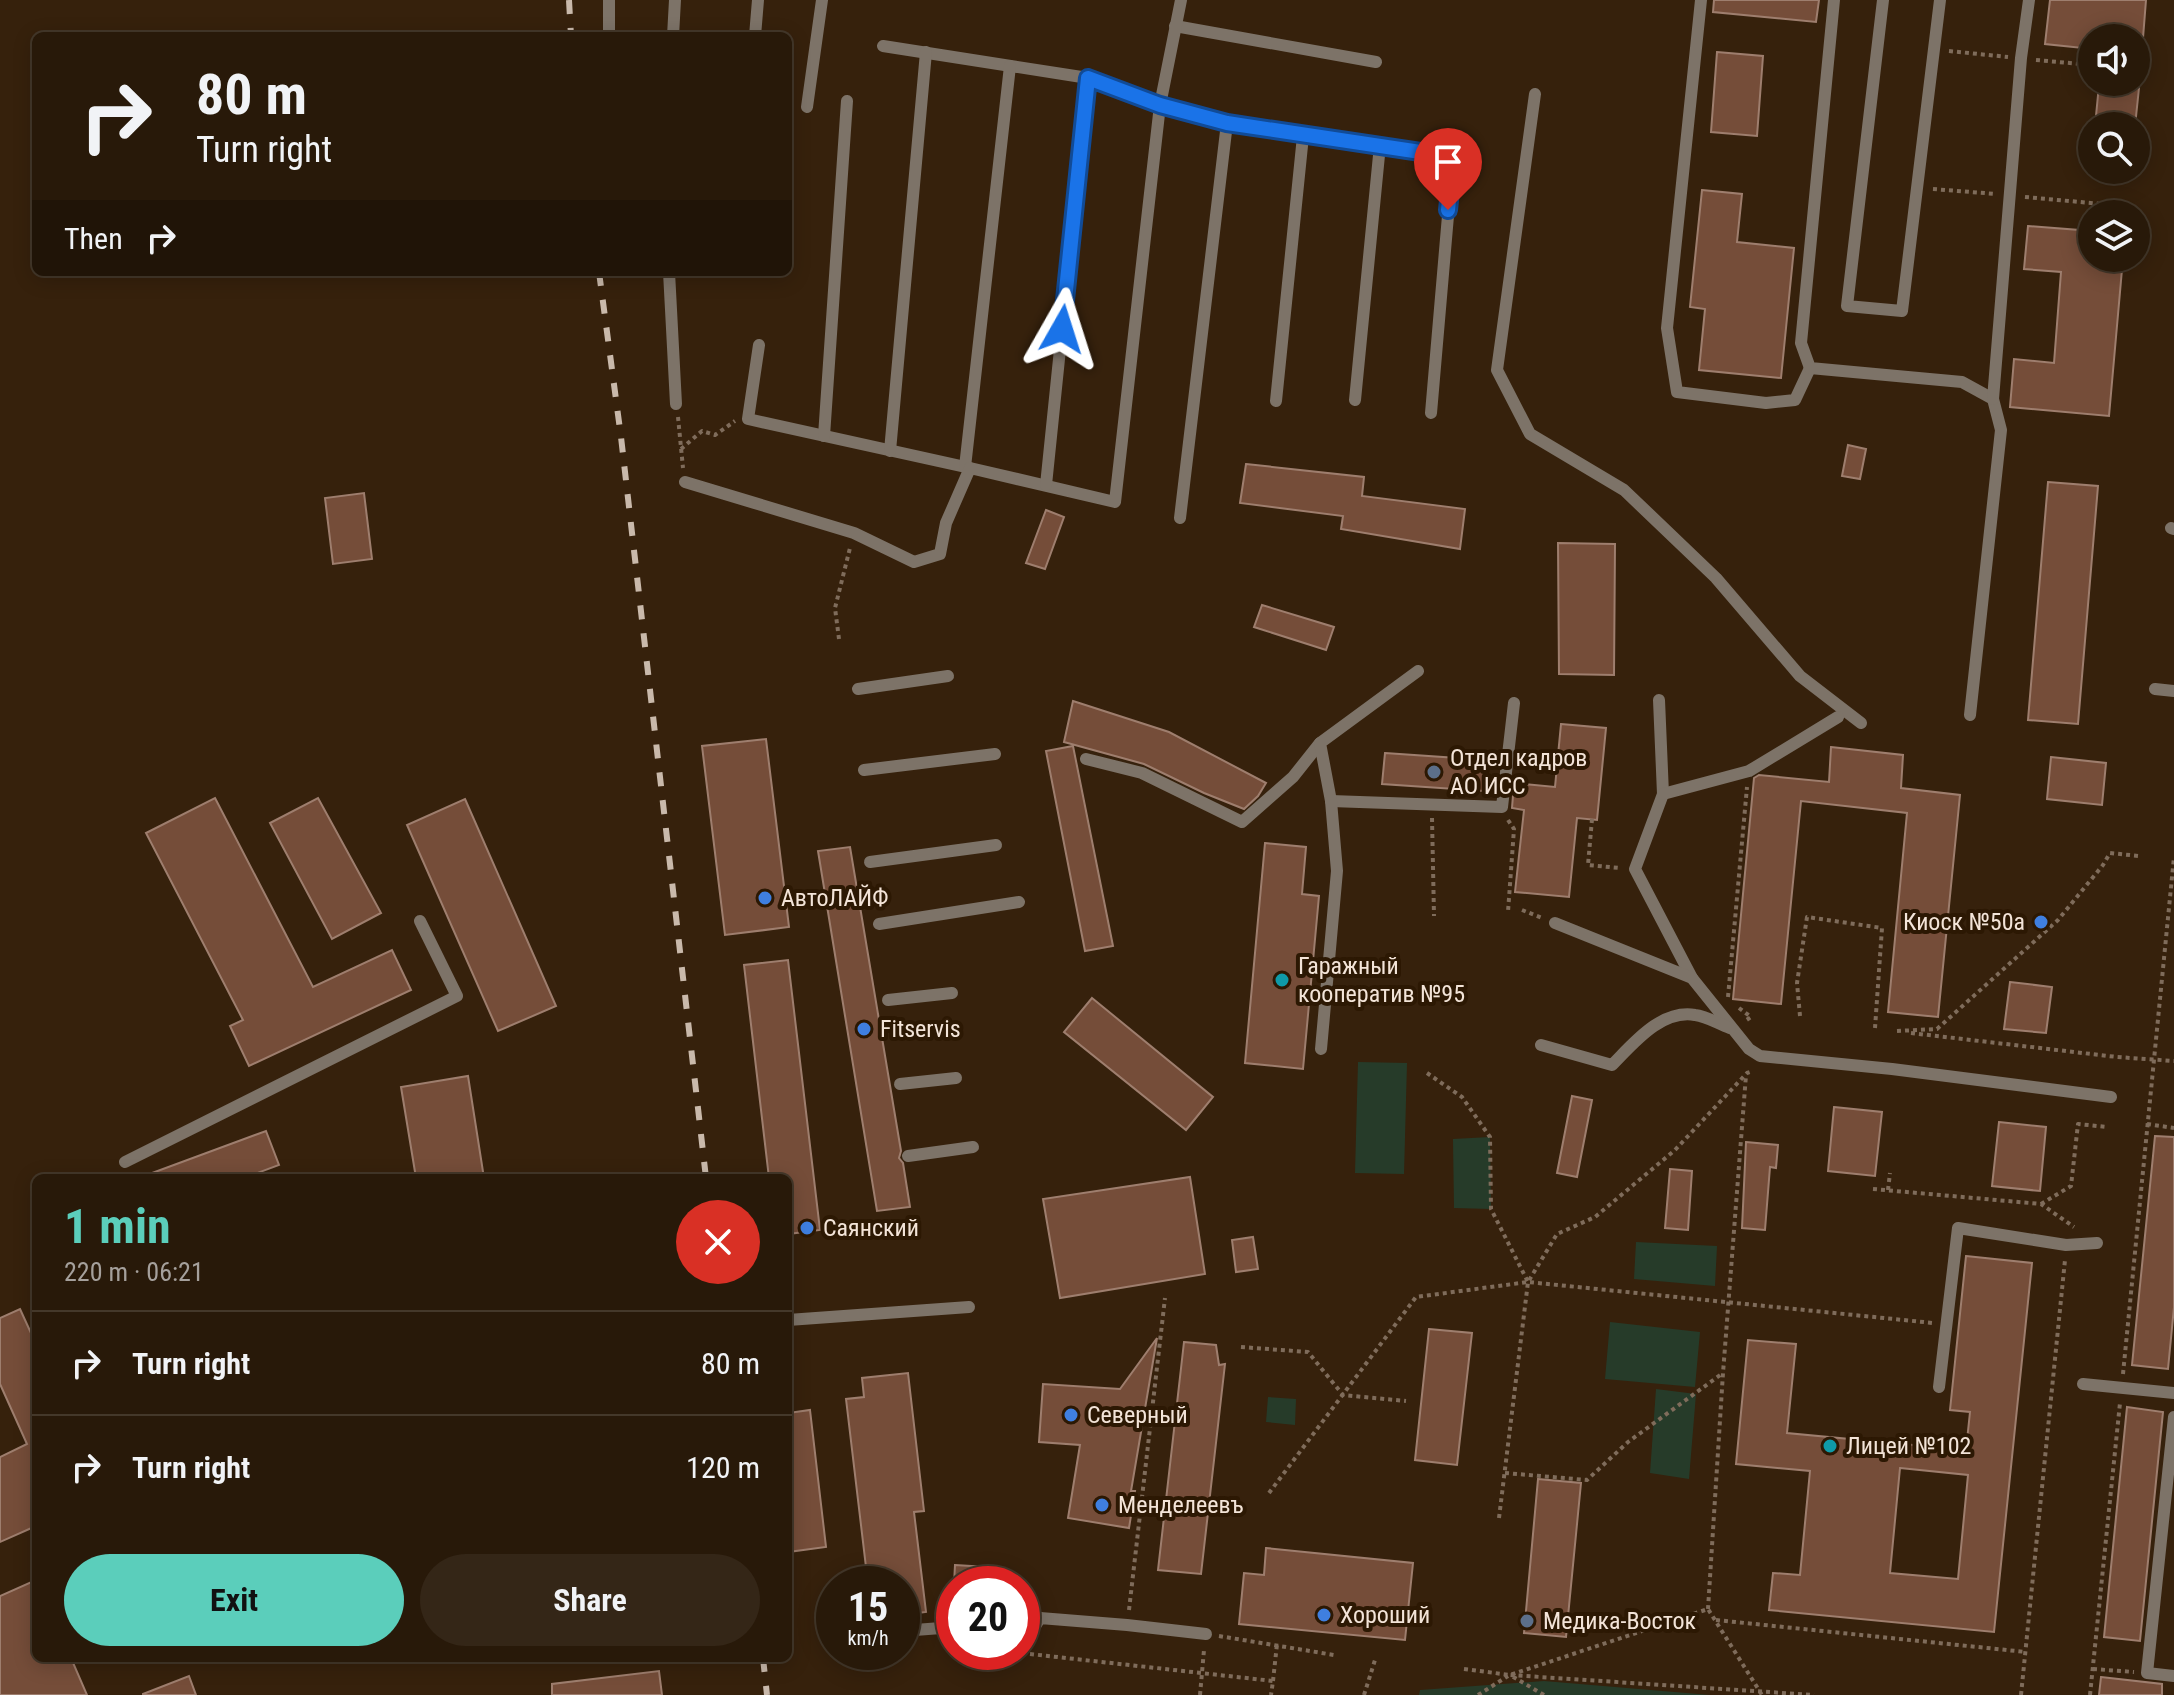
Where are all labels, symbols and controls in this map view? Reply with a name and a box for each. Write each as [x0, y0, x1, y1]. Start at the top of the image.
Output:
map controls [2078, 24, 2150, 272]
button: sound [2078, 24, 2150, 96]
text: 80 m [196, 62, 307, 128]
icon: right [64, 64, 168, 168]
button: search [2078, 112, 2150, 184]
pin [1414, 128, 1482, 210]
text: Turn right [196, 129, 332, 171]
icon: arrive [1426, 140, 1470, 184]
button: layers [2078, 200, 2150, 272]
icon: right [139, 216, 183, 260]
text: Then [64, 221, 123, 256]
position arrow [1020, 287, 1104, 371]
place label: Отдел кадров АО ИСС [1450, 744, 1587, 800]
marker: Отдел кадров АО ИСС [1425, 763, 1443, 781]
place label: АвтоЛАЙФ [781, 884, 889, 912]
marker: АвтоЛАЙФ [756, 889, 774, 907]
place label: Киоск №50а [1903, 908, 2025, 936]
marker: Киоск №50а [2032, 913, 2050, 931]
place label: Гаражный кооператив №95 [1298, 952, 1465, 1008]
marker: Гаражный кооператив №95 [1273, 971, 1291, 989]
place label: Fitservis [880, 1015, 961, 1043]
marker: Fitservis [855, 1020, 873, 1038]
text: 1 min [64, 1198, 171, 1255]
button: close [676, 1200, 760, 1284]
place label: Саянский [823, 1214, 919, 1242]
marker: Саянский [798, 1219, 816, 1237]
text: 220 m · 06:21 [64, 1257, 204, 1287]
icon: right [64, 1341, 108, 1385]
text: Turn right [132, 1346, 250, 1381]
text: 80 m [701, 1346, 760, 1381]
place label: Северный [1087, 1401, 1188, 1429]
marker: Северный [1062, 1406, 1080, 1424]
place label: Лицей №102 [1846, 1432, 1971, 1460]
marker: Лицей №102 [1821, 1437, 1839, 1455]
icon: right [64, 1445, 108, 1489]
text: Turn right [132, 1450, 250, 1485]
text: 120 m [686, 1450, 760, 1485]
place label: Менделеевъ [1118, 1491, 1244, 1519]
marker: Менделеевъ [1093, 1496, 1111, 1514]
button: Exit [64, 1554, 404, 1646]
button: Share [420, 1554, 760, 1646]
speed limit sign: 20 [936, 1566, 1040, 1670]
text: 15 [848, 1584, 888, 1631]
place label: Хороший [1340, 1601, 1430, 1629]
marker: Хороший [1315, 1606, 1333, 1624]
place label: Медика-Восток [1543, 1607, 1696, 1635]
marker: Медика-Восток [1518, 1612, 1536, 1630]
text: km/h [847, 1626, 889, 1650]

